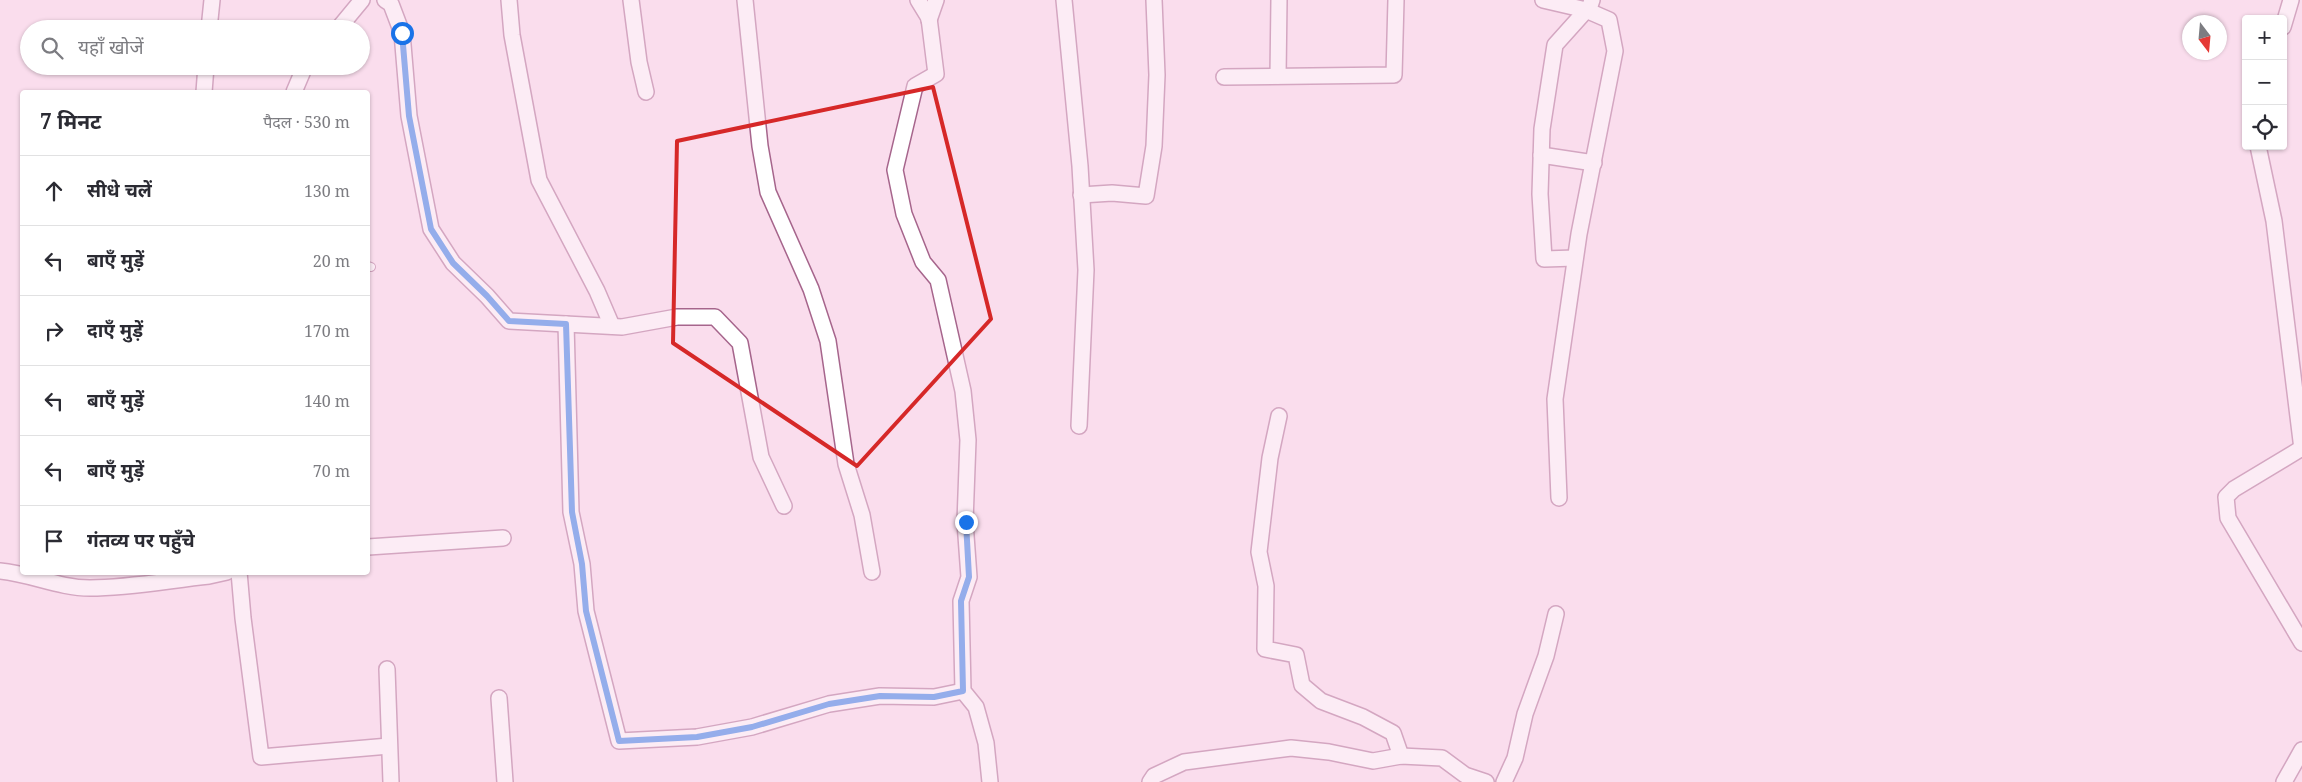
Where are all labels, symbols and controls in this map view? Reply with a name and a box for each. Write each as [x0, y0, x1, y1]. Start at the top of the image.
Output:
north arrow [2182, 15, 2227, 60]
map controls [2242, 15, 2287, 150]
button: + [2242, 15, 2287, 60]
search box [20, 20, 370, 75]
route start [391, 22, 414, 45]
icon: search [38, 34, 66, 62]
text: यहाँ खोजें [78, 34, 144, 60]
button: − [2242, 60, 2287, 105]
button: locate [2242, 105, 2287, 150]
text: 7 मिनट [40, 107, 101, 135]
text: पैदल · 530 m [263, 111, 350, 133]
icon: ahead [40, 177, 68, 205]
text: सीधे चलें [87, 177, 152, 203]
text: 130 m [304, 180, 350, 202]
icon: left [40, 247, 68, 275]
text: बाएँ मुड़ें [87, 247, 144, 273]
text: 20 m [313, 250, 350, 272]
icon: right [40, 317, 68, 345]
text: दाएँ मुड़ें [87, 317, 143, 343]
text: 170 m [304, 320, 350, 342]
icon: left [40, 387, 68, 415]
text: बाएँ मुड़ें [87, 387, 144, 413]
text: 140 m [304, 390, 350, 412]
icon: left [40, 457, 68, 485]
text: बाएँ मुड़ें [87, 457, 144, 483]
text: 70 m [313, 460, 350, 482]
route end [955, 511, 978, 534]
icon: arrive [40, 527, 68, 555]
text: गंतव्य पर पहुँचे [87, 527, 195, 553]

